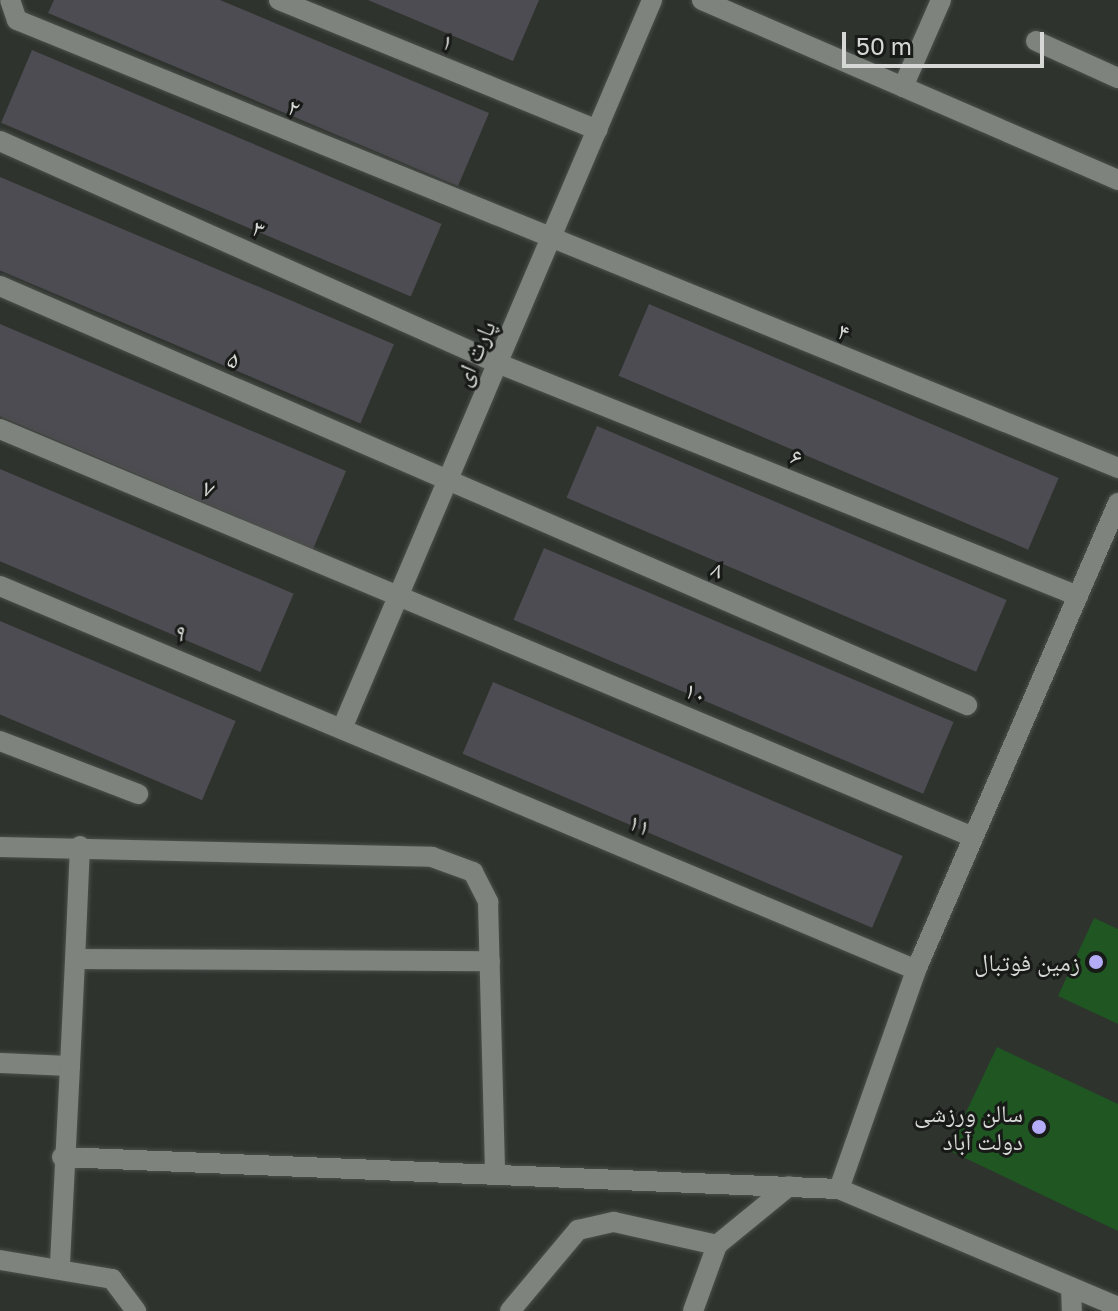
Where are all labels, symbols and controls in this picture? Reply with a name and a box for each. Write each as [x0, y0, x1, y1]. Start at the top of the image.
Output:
scale bar [846, 16, 1048, 66]
street label: ۱ [438, 26, 458, 56]
text: 50 m [856, 31, 912, 60]
street label: ۲ [283, 92, 305, 122]
street label: ۳ [248, 213, 270, 243]
street label: پارت ای [447, 316, 501, 390]
street label: ۴ [834, 316, 854, 346]
street label: ۵ [223, 344, 245, 374]
street label: ۶ [787, 441, 807, 471]
street label: ۷ [198, 473, 220, 503]
street label: ۸ [707, 554, 729, 584]
street label: ۹ [171, 617, 191, 647]
street label: ۱۰ [680, 675, 712, 709]
street label: ۱۱ [624, 807, 656, 841]
place label: زمین فوتبال [974, 948, 1080, 976]
marker: زمین فوتبال [1087, 953, 1105, 971]
place label: سالن ورزشی دولت آباد [914, 1099, 1023, 1155]
marker: سالن ورزشی دولت آباد [1030, 1118, 1048, 1136]

